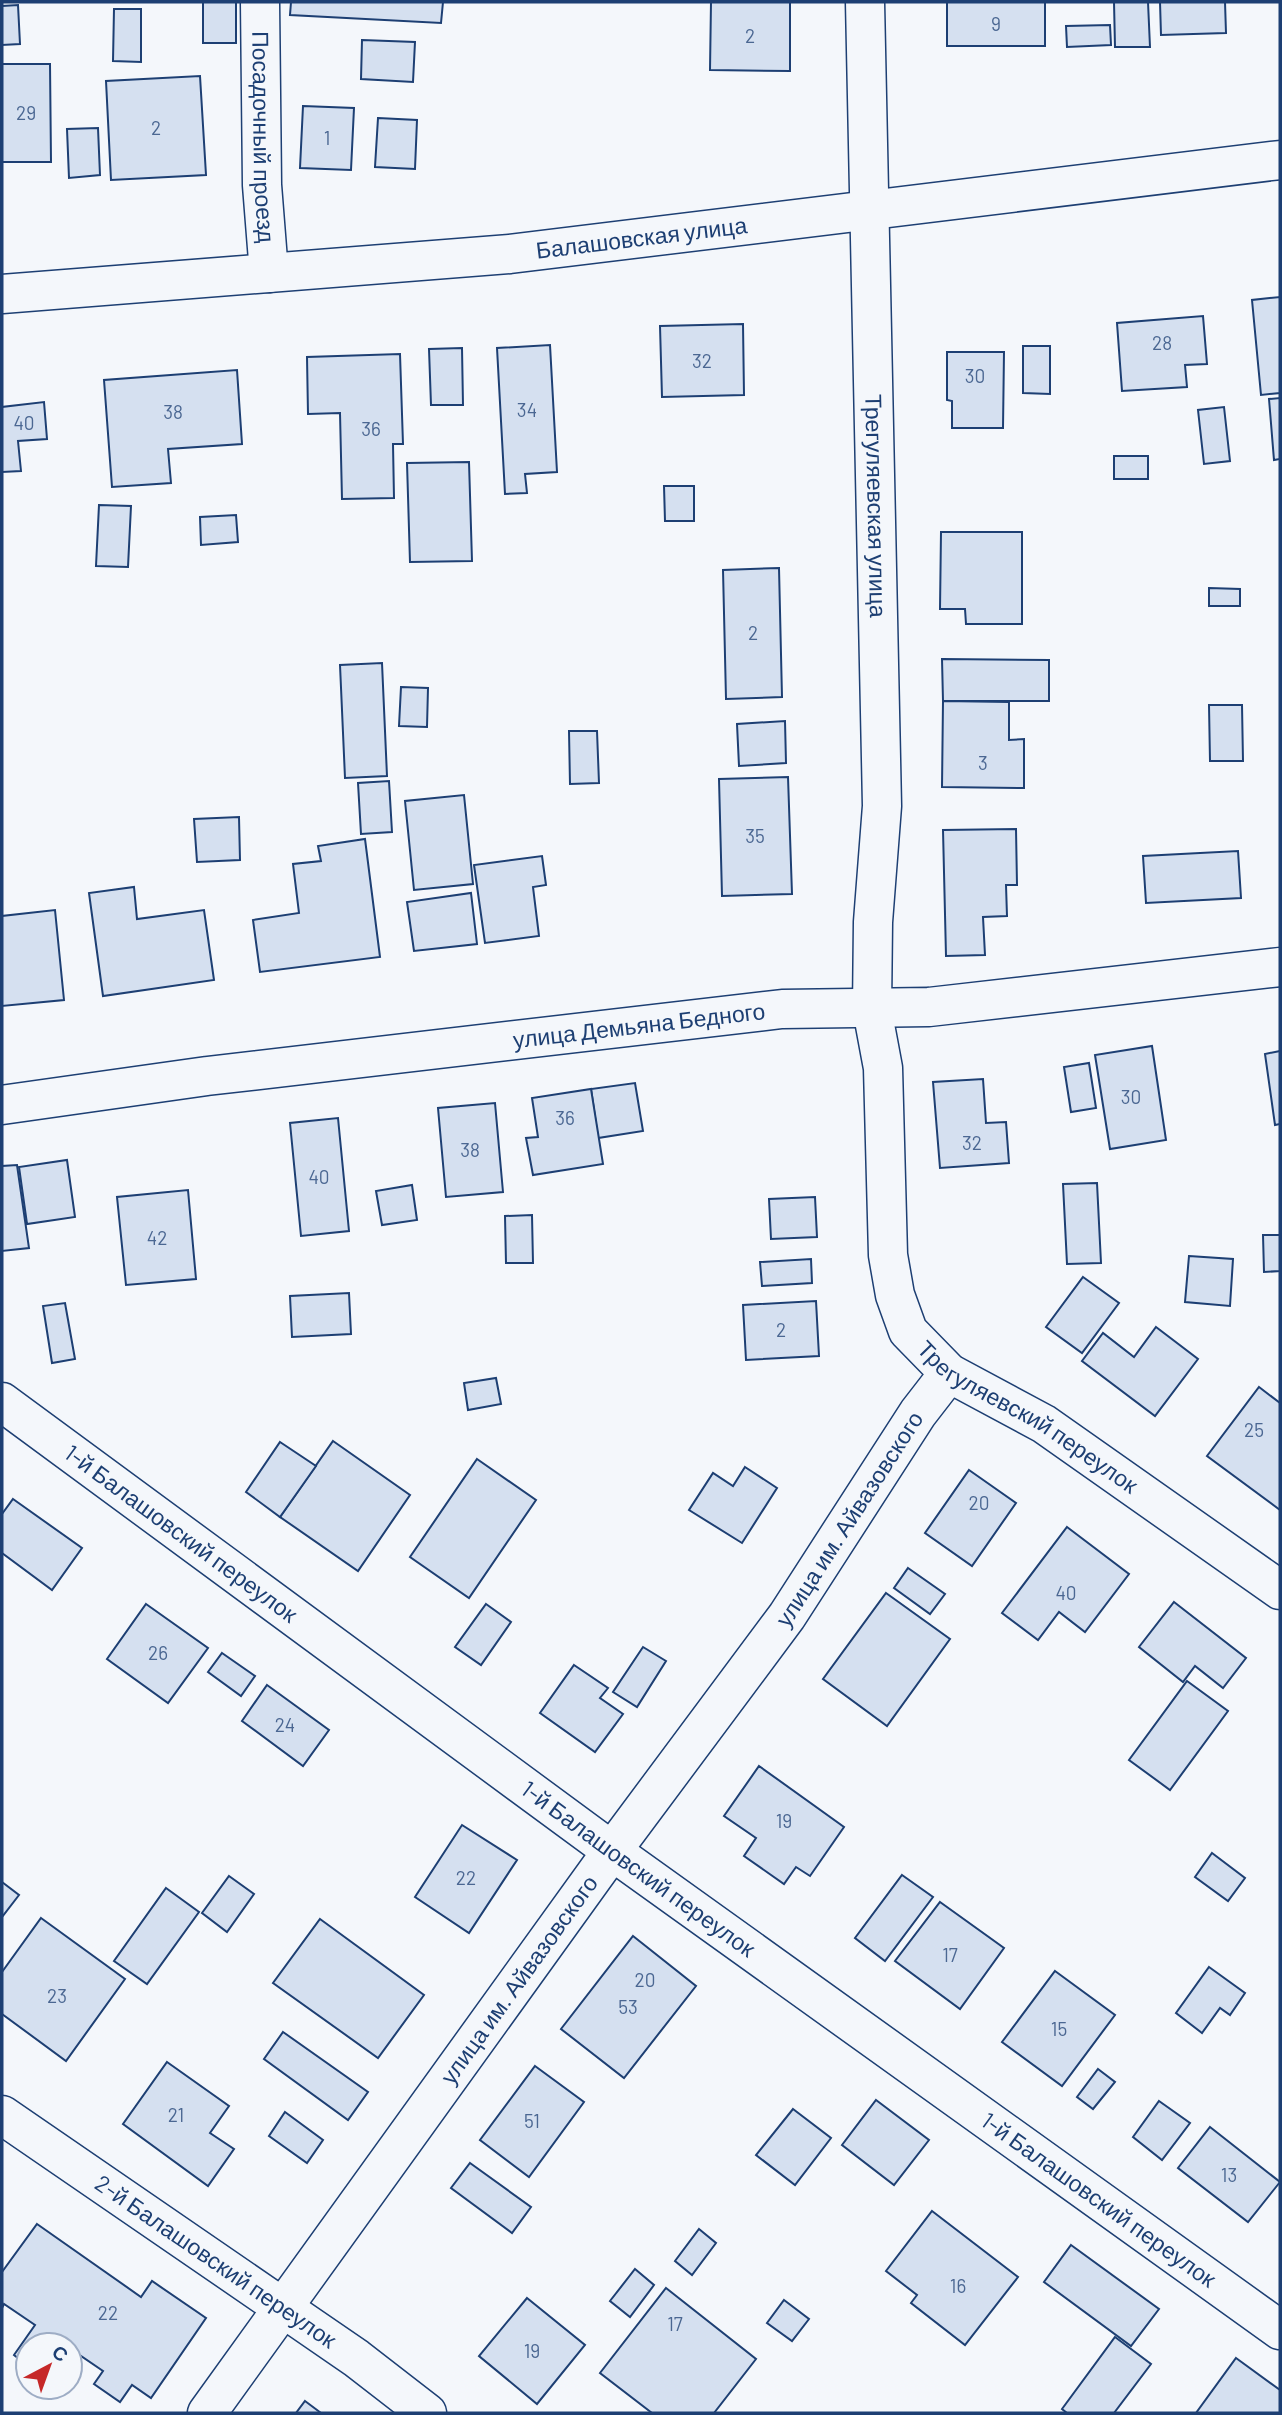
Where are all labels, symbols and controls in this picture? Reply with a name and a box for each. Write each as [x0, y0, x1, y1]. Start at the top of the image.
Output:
house number: 9 [991, 12, 1001, 35]
house number: 2 [745, 24, 755, 47]
street label: Посадочный проезд [247, 31, 282, 244]
house number: 29 [16, 101, 36, 124]
house number: 2 [151, 116, 161, 139]
house number: 1 [324, 126, 330, 149]
street label: Балашовская улица [534, 210, 749, 264]
house number: 28 [1152, 331, 1172, 354]
house number: 32 [692, 349, 712, 372]
house number: 30 [965, 364, 985, 387]
street label: Трегуляевская улица [860, 394, 893, 618]
house number: 34 [517, 398, 537, 421]
house number: 38 [163, 400, 183, 423]
house number: 40 [13, 411, 35, 434]
house number: 36 [361, 417, 381, 440]
house number: 2 [748, 621, 758, 644]
house number: 3 [978, 751, 988, 774]
house number: 35 [745, 824, 765, 847]
street label: улица Демьяна Бедного [511, 996, 767, 1053]
house number: 30 [1121, 1085, 1141, 1108]
house number: 36 [555, 1106, 575, 1129]
house number: 32 [962, 1131, 982, 1154]
house number: 38 [460, 1138, 480, 1161]
house number: 40 [308, 1165, 330, 1188]
house number: 42 [147, 1226, 167, 1249]
house number: 2 [776, 1318, 786, 1341]
street label: Трегуляевский переулок [912, 1334, 1144, 1499]
street label: улица им. Айвазовского [769, 1406, 928, 1632]
house number: 25 [1244, 1418, 1264, 1441]
street label: 1-й Балашовский переулок [60, 1438, 304, 1628]
house number: 20 [969, 1491, 989, 1514]
house number: 40 [1055, 1581, 1077, 1604]
house number: 26 [148, 1641, 168, 1664]
house number: 24 [275, 1713, 295, 1736]
street label: 1-й Балашовский переулок [516, 1774, 762, 1963]
house number: 19 [776, 1809, 792, 1832]
house number: 22 [456, 1866, 476, 1889]
street label: улица им. Айвазовского [434, 1869, 603, 2089]
house number: 17 [942, 1943, 958, 1966]
house number: 20 [635, 1968, 655, 1991]
house number: 23 [47, 1984, 67, 2007]
house number: 53 [618, 1995, 638, 2018]
house number: 15 [1051, 2017, 1067, 2040]
house number: 21 [168, 2103, 184, 2126]
street label: 1-й Балашовский переулок [976, 2105, 1223, 2293]
house number: 51 [524, 2109, 540, 2132]
house number: 13 [1221, 2163, 1237, 2186]
street label: 2-й Балашовский переулок [90, 2168, 343, 2354]
house number: 16 [950, 2274, 966, 2297]
house number: 22 [98, 2301, 118, 2324]
house number: 17 [667, 2312, 683, 2335]
north arrow [14, 2331, 84, 2401]
house number: 19 [524, 2339, 540, 2362]
text: С [48, 2340, 73, 2366]

